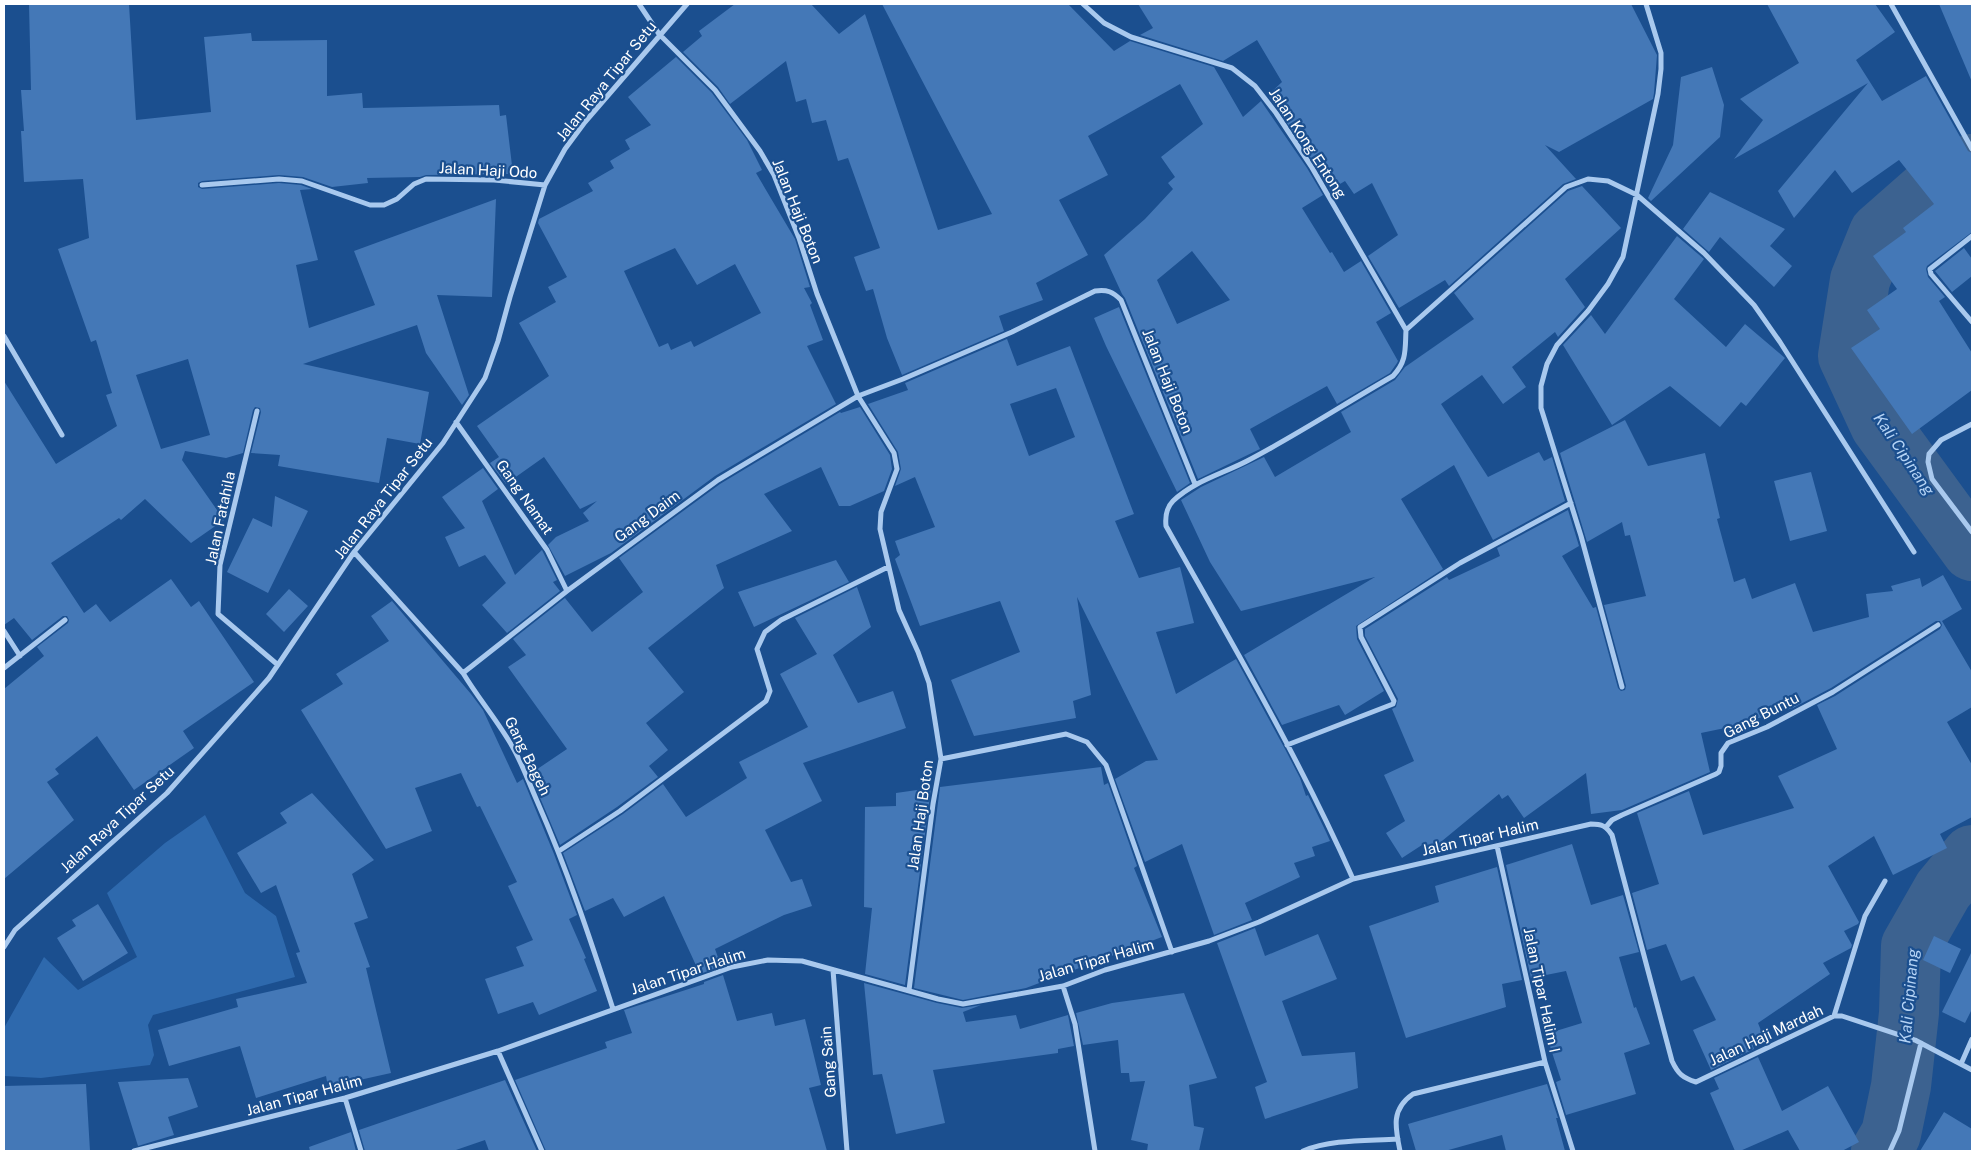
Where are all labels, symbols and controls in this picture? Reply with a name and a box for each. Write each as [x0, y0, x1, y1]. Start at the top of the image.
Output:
street label: Jalan Raya Tipar Setu [552, 18, 660, 144]
street label: Jalan Kong Entong [1266, 84, 1350, 202]
street label: Jalan Haji Boton [769, 156, 827, 266]
street label: Jalan Haji Odo [438, 159, 538, 181]
street label: Jalan Haji Boton [1139, 326, 1197, 436]
water label: Kali Cipinang [1870, 409, 1939, 499]
street label: Jalan Raya Tipar Setu [330, 434, 436, 562]
street label: Gang Namat [493, 456, 557, 538]
street label: Jalan Fatahila [202, 470, 238, 566]
street label: Gang Daim [611, 487, 683, 545]
street label: Gang Buntu [1720, 689, 1802, 741]
street label: Gang Bageh [502, 714, 554, 798]
street label: Jalan Haji Boton [904, 759, 936, 871]
street label: Jalan Raya Tipar Setu [57, 762, 177, 876]
street label: Jalan Tipar Halim [1420, 815, 1540, 859]
street label: Jalan Tipar Halim I [1520, 926, 1564, 1054]
street label: Jalan Tipar Halim [1036, 935, 1156, 985]
street label: Jalan Tipar Halim [629, 944, 747, 998]
water label: Kali Cipinang [1895, 947, 1923, 1044]
street label: Jalan Haji Mardah [1706, 1001, 1826, 1069]
street label: Gang Sain [817, 1026, 839, 1098]
street label: Jalan Tipar Halim [244, 1071, 364, 1119]

